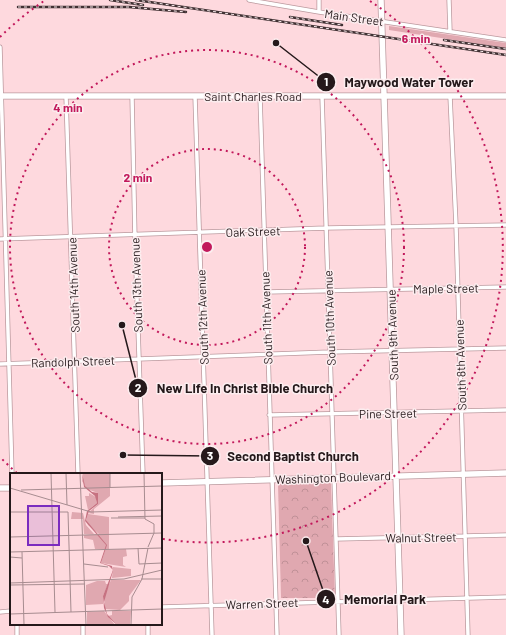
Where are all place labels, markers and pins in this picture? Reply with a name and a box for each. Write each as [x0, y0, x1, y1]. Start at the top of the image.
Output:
callout: Maywood Water Tower [316, 70, 481, 95]
centre of rings [200, 240, 214, 254]
callout: New Life In Christ Bible Church [128, 376, 341, 401]
callout: Second Baptist Church [200, 444, 367, 469]
callout: Memorial Park [316, 587, 434, 612]

